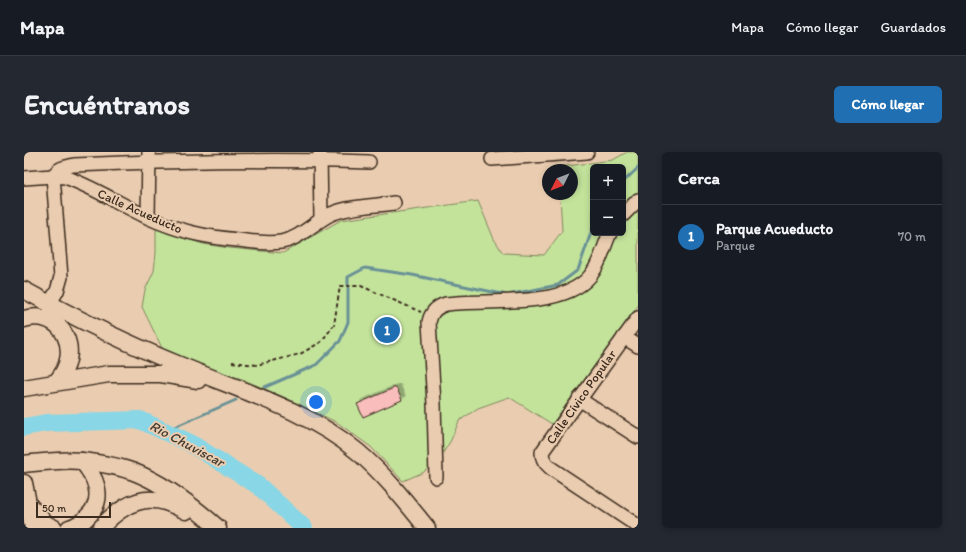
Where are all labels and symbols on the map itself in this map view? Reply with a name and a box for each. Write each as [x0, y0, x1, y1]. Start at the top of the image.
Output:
north arrow [542, 164, 578, 200]
street label: Calle Acueducto [95, 186, 185, 237]
pin: 1 [374, 315, 400, 345]
street label: Calle Cívico Popular [543, 346, 620, 447]
your location [306, 392, 326, 412]
water label: Rio Chuviscar [147, 417, 229, 471]
scale bar [36, 500, 111, 519]

